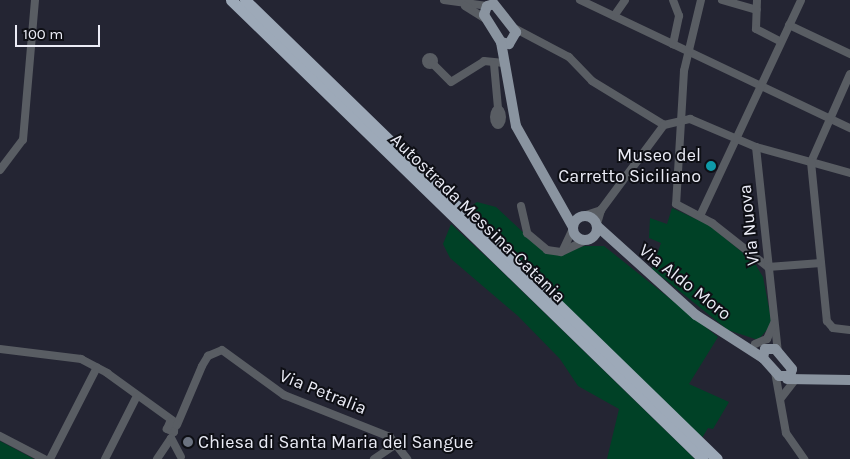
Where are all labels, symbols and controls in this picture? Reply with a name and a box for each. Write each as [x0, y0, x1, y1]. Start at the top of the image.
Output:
scale bar [18, 15, 102, 47]
text: 100 m [23, 25, 63, 43]
street label: Autostrada Messina-Catania [386, 129, 570, 307]
place label: Museo del Carretto Siciliano [558, 145, 701, 188]
marker: Museo del Carretto Siciliano [705, 160, 717, 172]
street label: Via Nuova [734, 183, 764, 267]
street label: Via Aldo Moro [635, 239, 735, 325]
street label: Via Petralia [276, 365, 370, 419]
place label: Chiesa di Santa Maria del Sangue [198, 431, 473, 453]
marker: Chiesa di Santa Maria del Sangue [182, 436, 194, 448]

